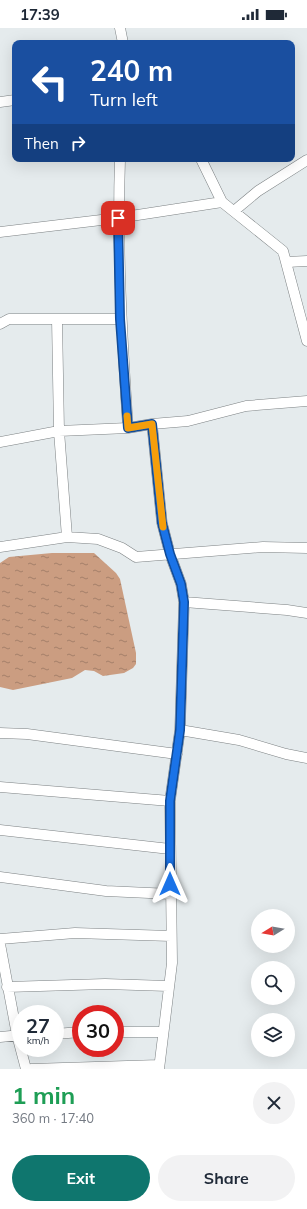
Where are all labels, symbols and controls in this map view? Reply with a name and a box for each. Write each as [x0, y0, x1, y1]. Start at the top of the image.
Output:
text: 17:39 [20, 5, 60, 24]
text: 240 m [90, 53, 173, 88]
icon: left [24, 56, 76, 108]
text: Turn left [90, 88, 158, 111]
icon: right [67, 132, 89, 154]
text: Then [24, 134, 59, 153]
pin [101, 201, 135, 235]
icon: arrive [107, 207, 129, 229]
position arrow [149, 863, 191, 905]
north arrow [251, 909, 295, 953]
map controls [251, 909, 295, 1057]
button: search [251, 961, 295, 1005]
speed limit sign: 30 [72, 1005, 124, 1057]
text: 27 [26, 1013, 50, 1038]
button: layers [251, 1013, 295, 1057]
text: km/h [27, 1034, 49, 1047]
text: 1 min [12, 1080, 75, 1110]
button: close [253, 1082, 295, 1124]
text: 360 m · 17:40 [12, 1110, 94, 1126]
button: Exit [12, 1155, 150, 1201]
button: Share [158, 1155, 295, 1201]

